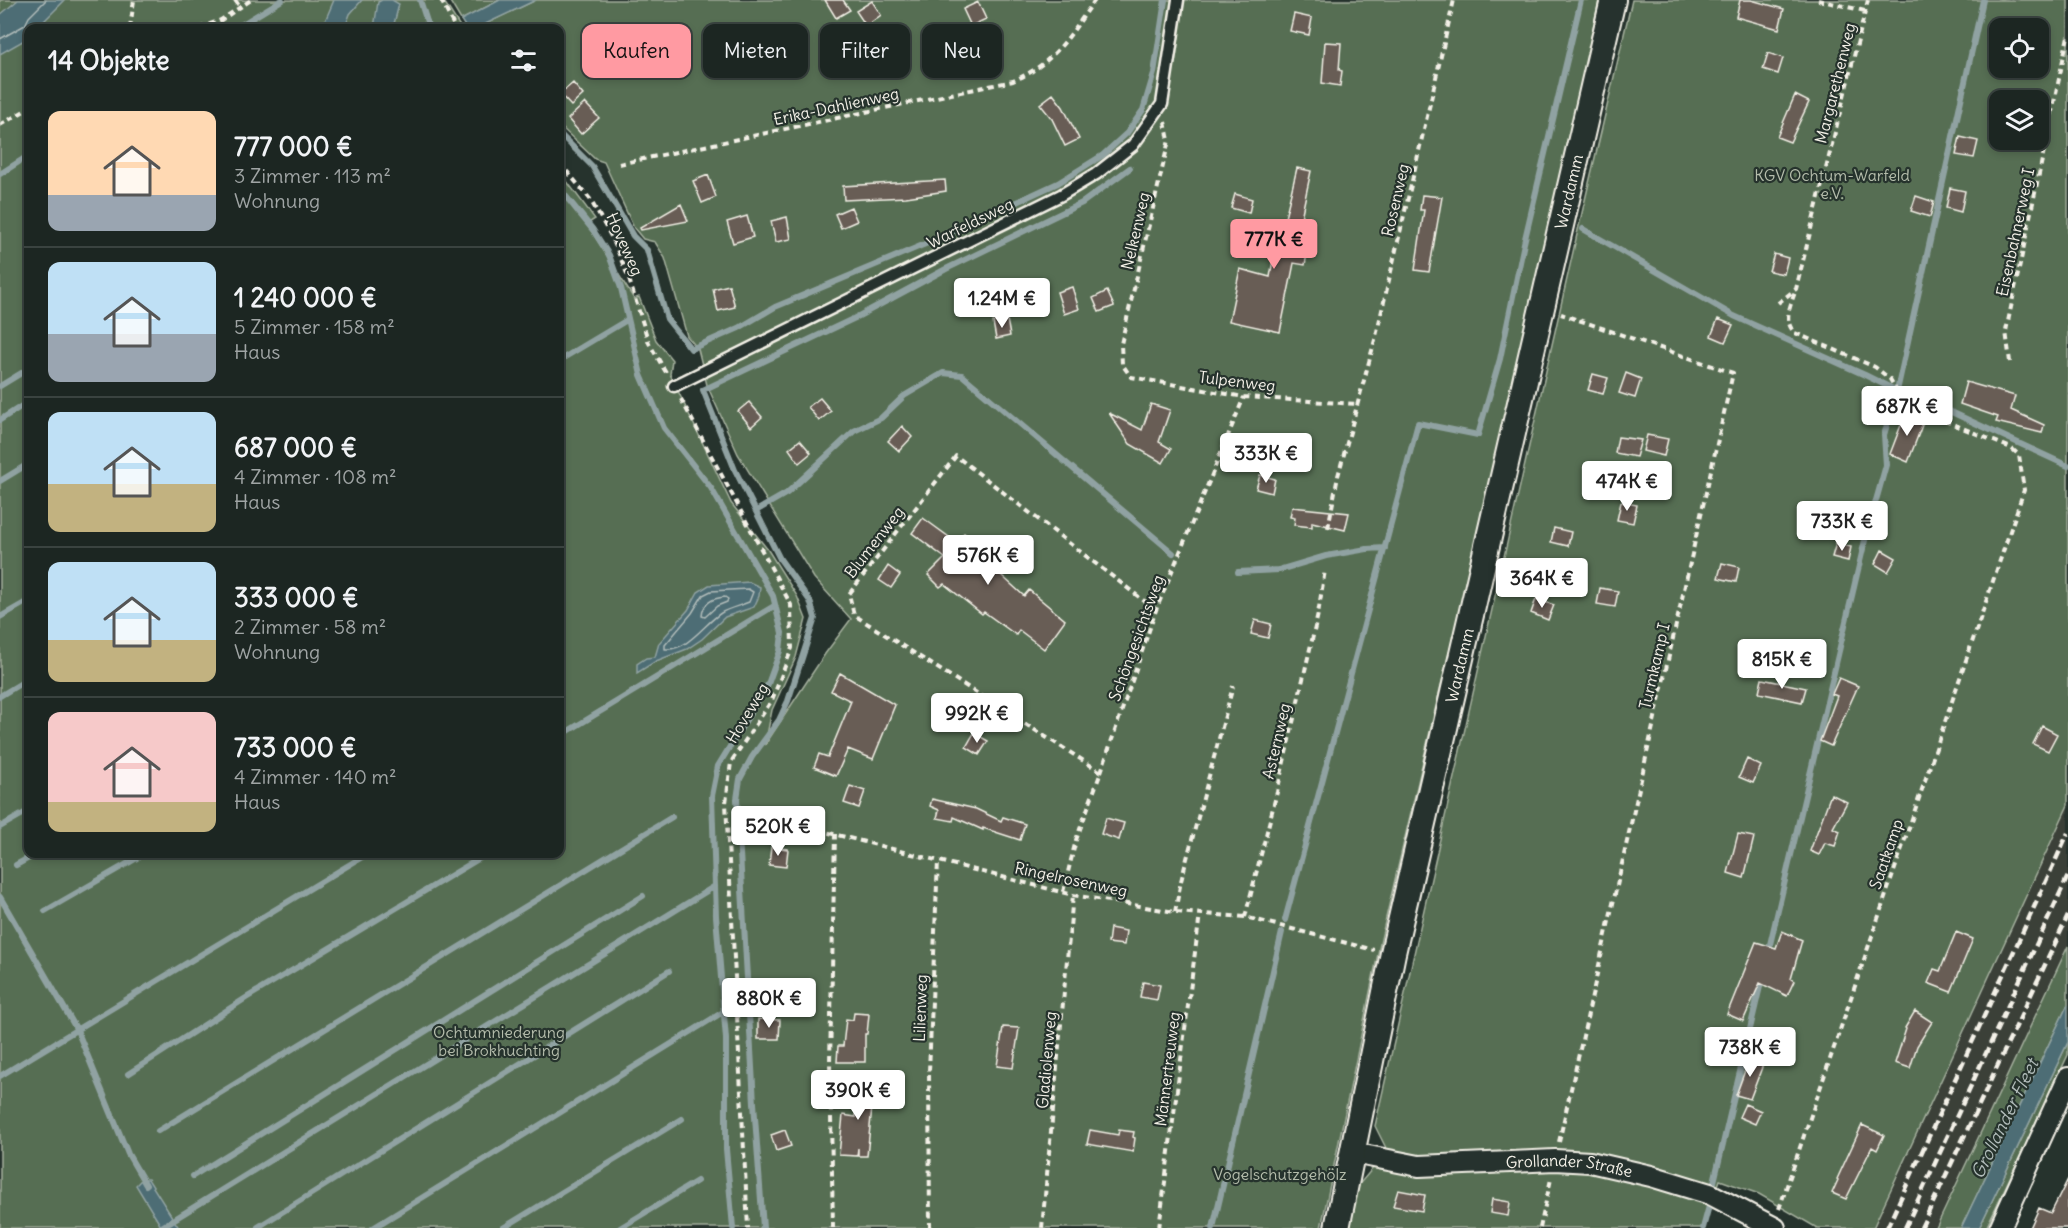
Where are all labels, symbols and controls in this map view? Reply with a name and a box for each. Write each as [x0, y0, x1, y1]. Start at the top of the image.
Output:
map controls [1989, 18, 2049, 150]
button: locate [1989, 18, 2049, 78]
street label: Margarethenweg [1810, 21, 1860, 145]
chip: Kaufen [582, 24, 691, 78]
chip: Mieten [703, 24, 808, 78]
chip: Filter [820, 24, 910, 78]
chip: Neu [922, 24, 1002, 78]
text: 14 Objekte [48, 44, 170, 77]
icon: filters [507, 44, 540, 77]
street label: Erika-Dahlienweg [771, 83, 901, 129]
button: layers [1989, 90, 2049, 150]
text: 777 000 € [234, 130, 353, 163]
icon: home [96, 135, 168, 207]
street label: Wardamm [1550, 152, 1587, 231]
street label: Rosenweg [1377, 162, 1413, 238]
text: 3 Zimmer · 113 m² [234, 163, 391, 188]
park label: KGV Ochtum-Warfeld e.V. [1754, 165, 1910, 203]
street label: Eisenbahnerweg I [1992, 166, 2038, 298]
text: Wohnung [234, 188, 320, 213]
street label: Nelkenweg [1116, 190, 1154, 272]
street label: Warfeldsweg [924, 194, 1016, 252]
street label: Hoveweg [602, 209, 648, 279]
pin: 777K € [1225, 219, 1323, 270]
text: 777K € [1244, 226, 1304, 251]
pin: 1.24M € [947, 278, 1057, 329]
text: 1 240 000 € [234, 281, 377, 314]
text: 1.24M € [968, 285, 1036, 310]
icon: home [96, 286, 168, 358]
text: 5 Zimmer · 158 m² [234, 314, 395, 339]
text: Haus [234, 339, 280, 364]
street label: Tulpenweg [1197, 366, 1277, 396]
pin: 687K € [1858, 386, 1956, 437]
text: 687K € [1876, 393, 1938, 418]
text: 687 000 € [234, 431, 357, 464]
pin: 333K € [1217, 433, 1315, 484]
icon: home [96, 436, 168, 508]
text: 333K € [1234, 440, 1298, 465]
pin: 474K € [1578, 461, 1676, 512]
text: 4 Zimmer · 108 m² [234, 464, 397, 489]
text: 474K € [1596, 468, 1658, 493]
text: Haus [234, 489, 280, 514]
pin: 733K € [1793, 501, 1891, 552]
street label: Blumenweg [840, 502, 908, 582]
text: 733K € [1811, 508, 1873, 533]
pin: 576K € [939, 535, 1037, 586]
text: 576K € [957, 542, 1019, 567]
pin: 364K € [1493, 558, 1591, 609]
text: 364K € [1510, 565, 1574, 590]
street label: Schöngesichtsweg [1104, 572, 1168, 704]
text: 333 000 € [234, 581, 359, 614]
icon: home [96, 586, 168, 658]
text: 2 Zimmer · 58 m² [234, 614, 386, 639]
street label: Turmkamp I [1634, 621, 1674, 711]
street label: Wardamm [1441, 626, 1478, 705]
text: Wohnung [234, 639, 320, 664]
pin: 815K € [1733, 639, 1831, 690]
text: 815K € [1752, 646, 1812, 671]
street label: Hoveweg [721, 679, 773, 747]
pin: 992K € [928, 693, 1026, 744]
text: 992K € [945, 700, 1009, 725]
street label: Asternweg [1258, 701, 1294, 781]
text: 733 000 € [234, 731, 357, 764]
icon: home [96, 736, 168, 808]
text: 4 Zimmer · 140 m² [234, 764, 397, 789]
text: Haus [234, 789, 280, 814]
pin: 520K € [729, 806, 827, 857]
text: 520K € [745, 813, 811, 838]
street label: Saatkamp [1865, 816, 1907, 892]
street label: Ringelrosenweg [1013, 857, 1129, 901]
street label: Lilienweg [909, 974, 931, 1042]
pin: 880K € [720, 978, 818, 1029]
text: 880K € [736, 985, 802, 1010]
street label: Gladiolenweg [1032, 1010, 1060, 1110]
street label: Männertreuweg [1150, 1011, 1184, 1127]
park label: Ochtumniederung bei Brokhuchting [433, 1022, 565, 1060]
pin: 738K € [1701, 1027, 1799, 1078]
text: 738K € [1719, 1034, 1781, 1059]
water label: Grollander Fleet [1966, 1053, 2044, 1183]
pin: 390K € [809, 1070, 907, 1121]
text: 390K € [825, 1077, 891, 1102]
street label: Grollander Straße [1505, 1150, 1635, 1181]
park label: Vogelschutzgehölz [1213, 1164, 1347, 1184]

